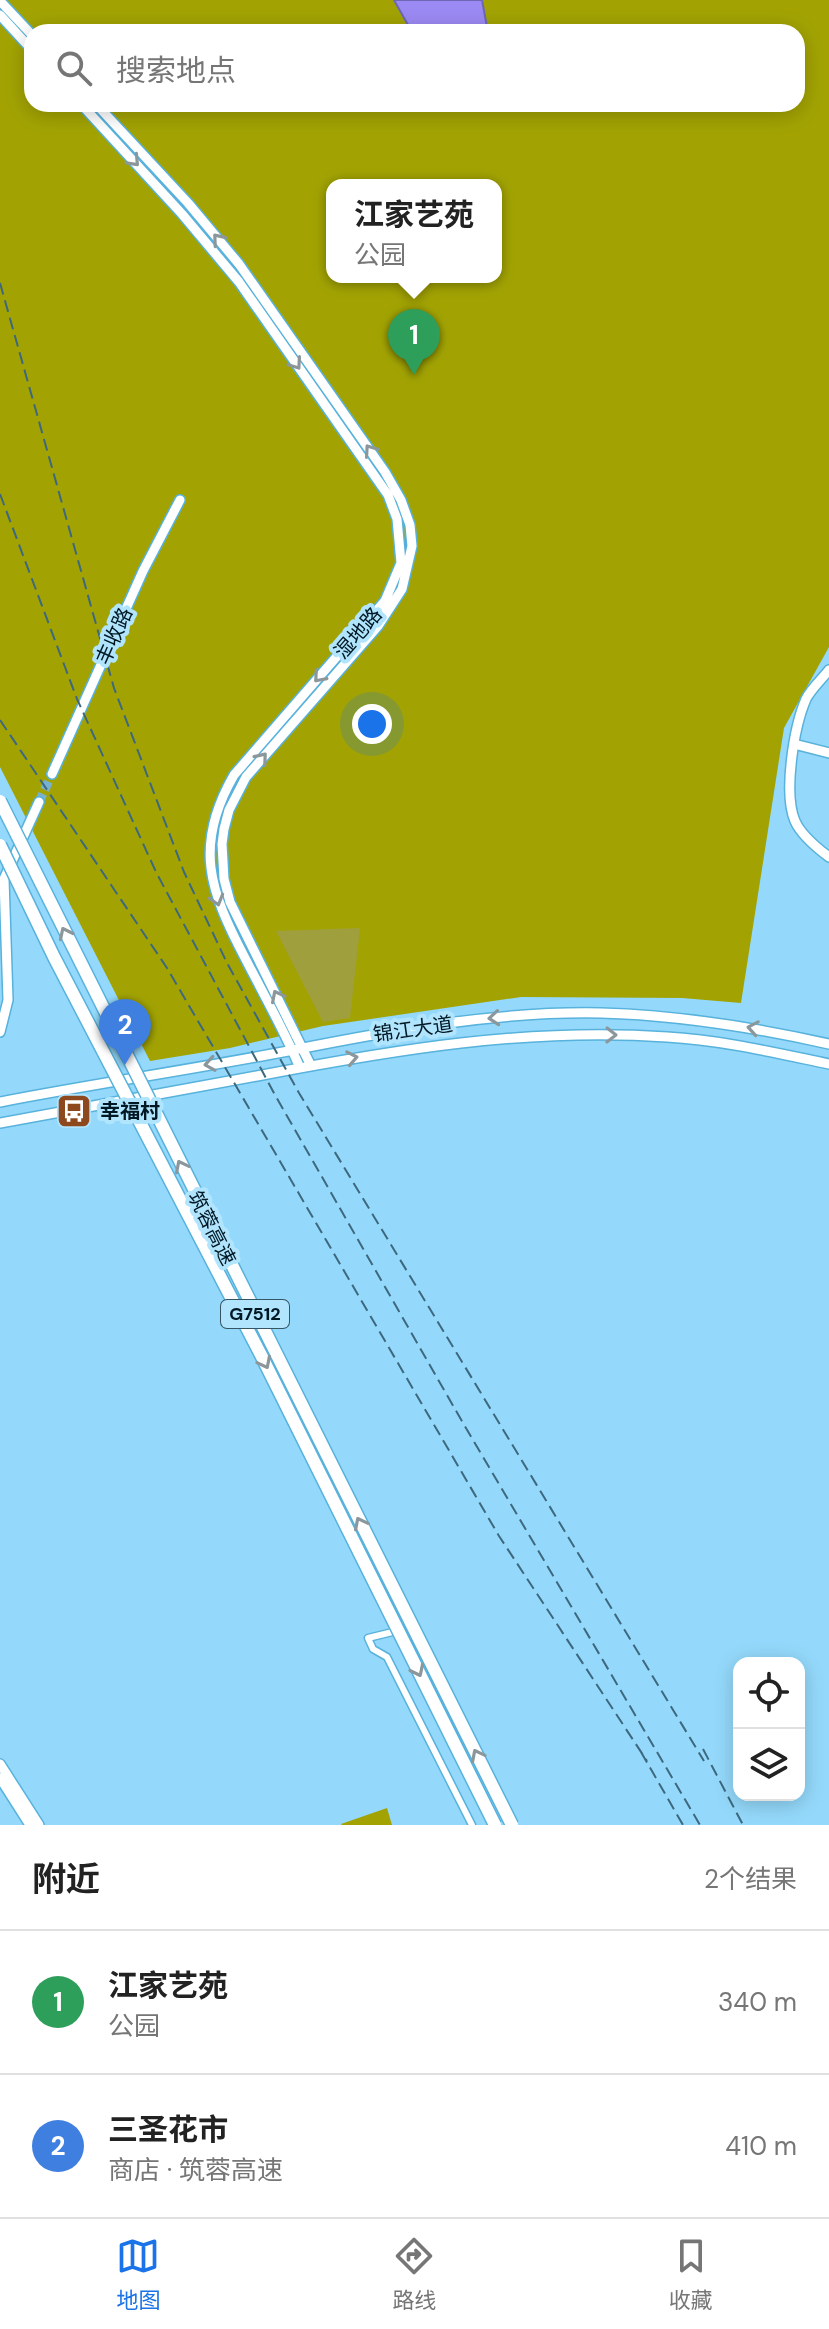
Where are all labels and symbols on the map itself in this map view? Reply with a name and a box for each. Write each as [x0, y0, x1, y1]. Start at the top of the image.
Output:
one-way arrow [124, 152, 138, 167]
one-way arrow [213, 234, 228, 248]
pin: 1 [388, 309, 440, 375]
one-way arrow [286, 356, 301, 370]
one-way arrow [365, 444, 380, 458]
street label: 湿地路 [329, 602, 387, 664]
street label: 丰收路 [90, 603, 138, 669]
one-way arrow [314, 667, 328, 682]
your location [352, 704, 392, 744]
one-way arrow [252, 753, 267, 768]
one-way arrow [208, 892, 225, 906]
one-way arrow [59, 926, 74, 941]
one-way arrow [271, 990, 286, 1004]
pin: 2 [99, 999, 151, 1065]
one-way arrow [487, 1010, 500, 1027]
street label: 锦江大道 [372, 1011, 454, 1047]
one-way arrow [746, 1020, 759, 1037]
one-way arrow [605, 1027, 618, 1044]
one-way arrow [345, 1051, 359, 1068]
one-way arrow [203, 1054, 216, 1071]
bus stop icon: 幸福村 [55, 1092, 93, 1130]
place label: 幸福村 [100, 1098, 160, 1124]
one-way arrow [175, 1159, 190, 1174]
street label: 筑蓉高速 [182, 1186, 242, 1270]
road number: G7512 [221, 1300, 289, 1328]
one-way arrow [255, 1354, 271, 1369]
one-way arrow [354, 1517, 369, 1532]
one-way arrow [409, 1662, 424, 1677]
one-way arrow [471, 1749, 486, 1764]

